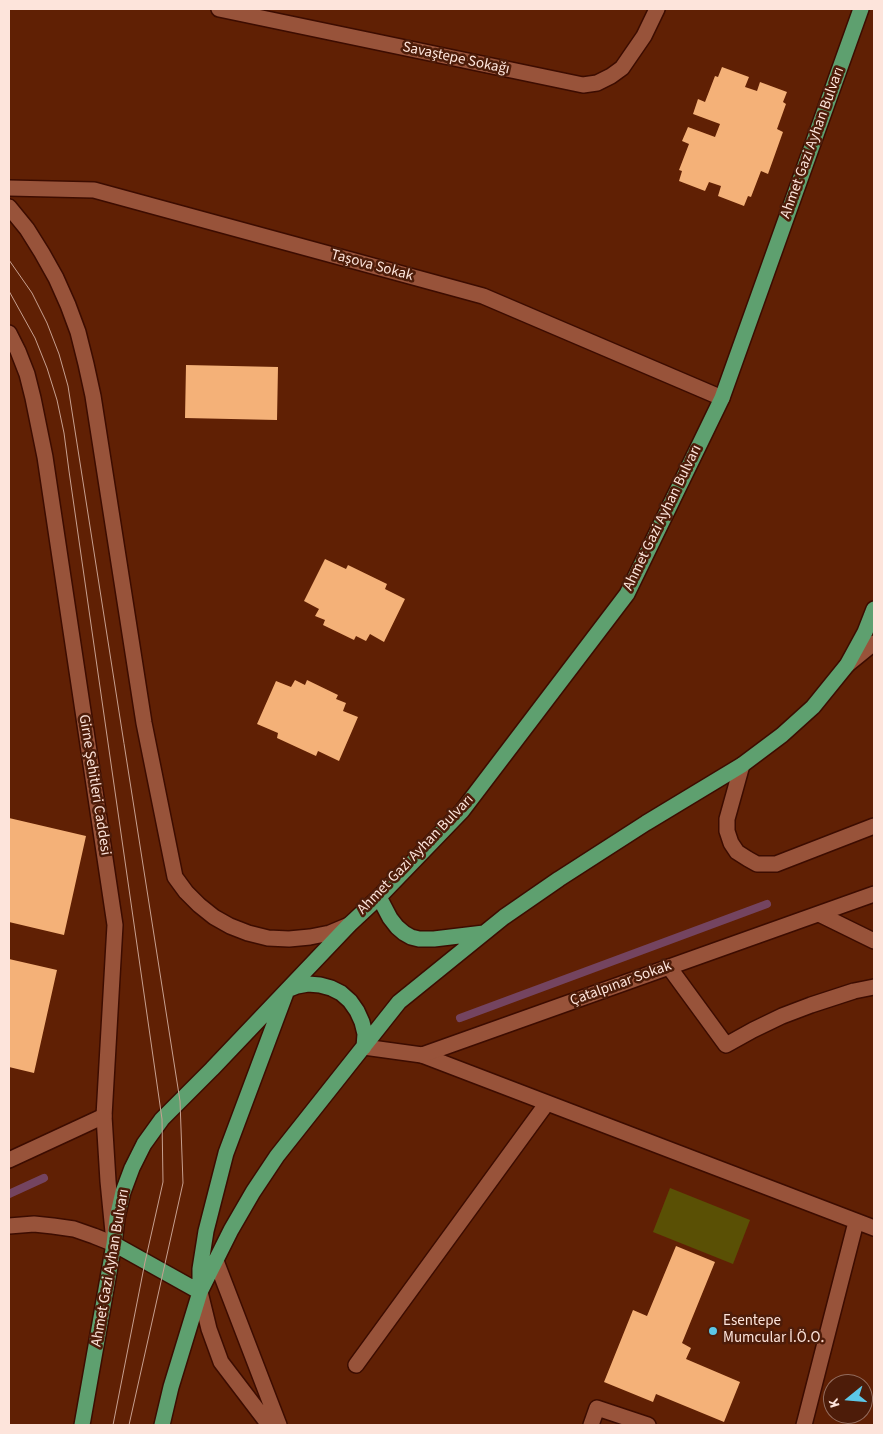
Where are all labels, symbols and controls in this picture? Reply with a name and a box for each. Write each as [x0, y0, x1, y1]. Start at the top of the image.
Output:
street label: Savaştepe Sokağı [401, 39, 511, 79]
street label: Ahmet Gazi Ayhan Bulvarı [777, 65, 849, 221]
street label: Taşova Sokak [329, 246, 415, 286]
street label: Ahmet Gazi Ayhan Bulvarı [620, 442, 706, 594]
street label: Girne Şehitleri Caddesi [74, 713, 114, 857]
street label: Ahmet Gazi Ayhan Bulvarı [354, 791, 478, 919]
street label: Çatalpınar Sokak [568, 957, 674, 1011]
street label: Ahmet Gazi Ayhan Bulvarı [88, 1188, 134, 1348]
place label: Esentepe Mumcular İ.Ö.O. [723, 1313, 824, 1348]
marker: Esentepe Mumcular İ.Ö.O. [707, 1325, 719, 1337]
north arrow [823, 1374, 873, 1424]
text: K [824, 1396, 845, 1410]

